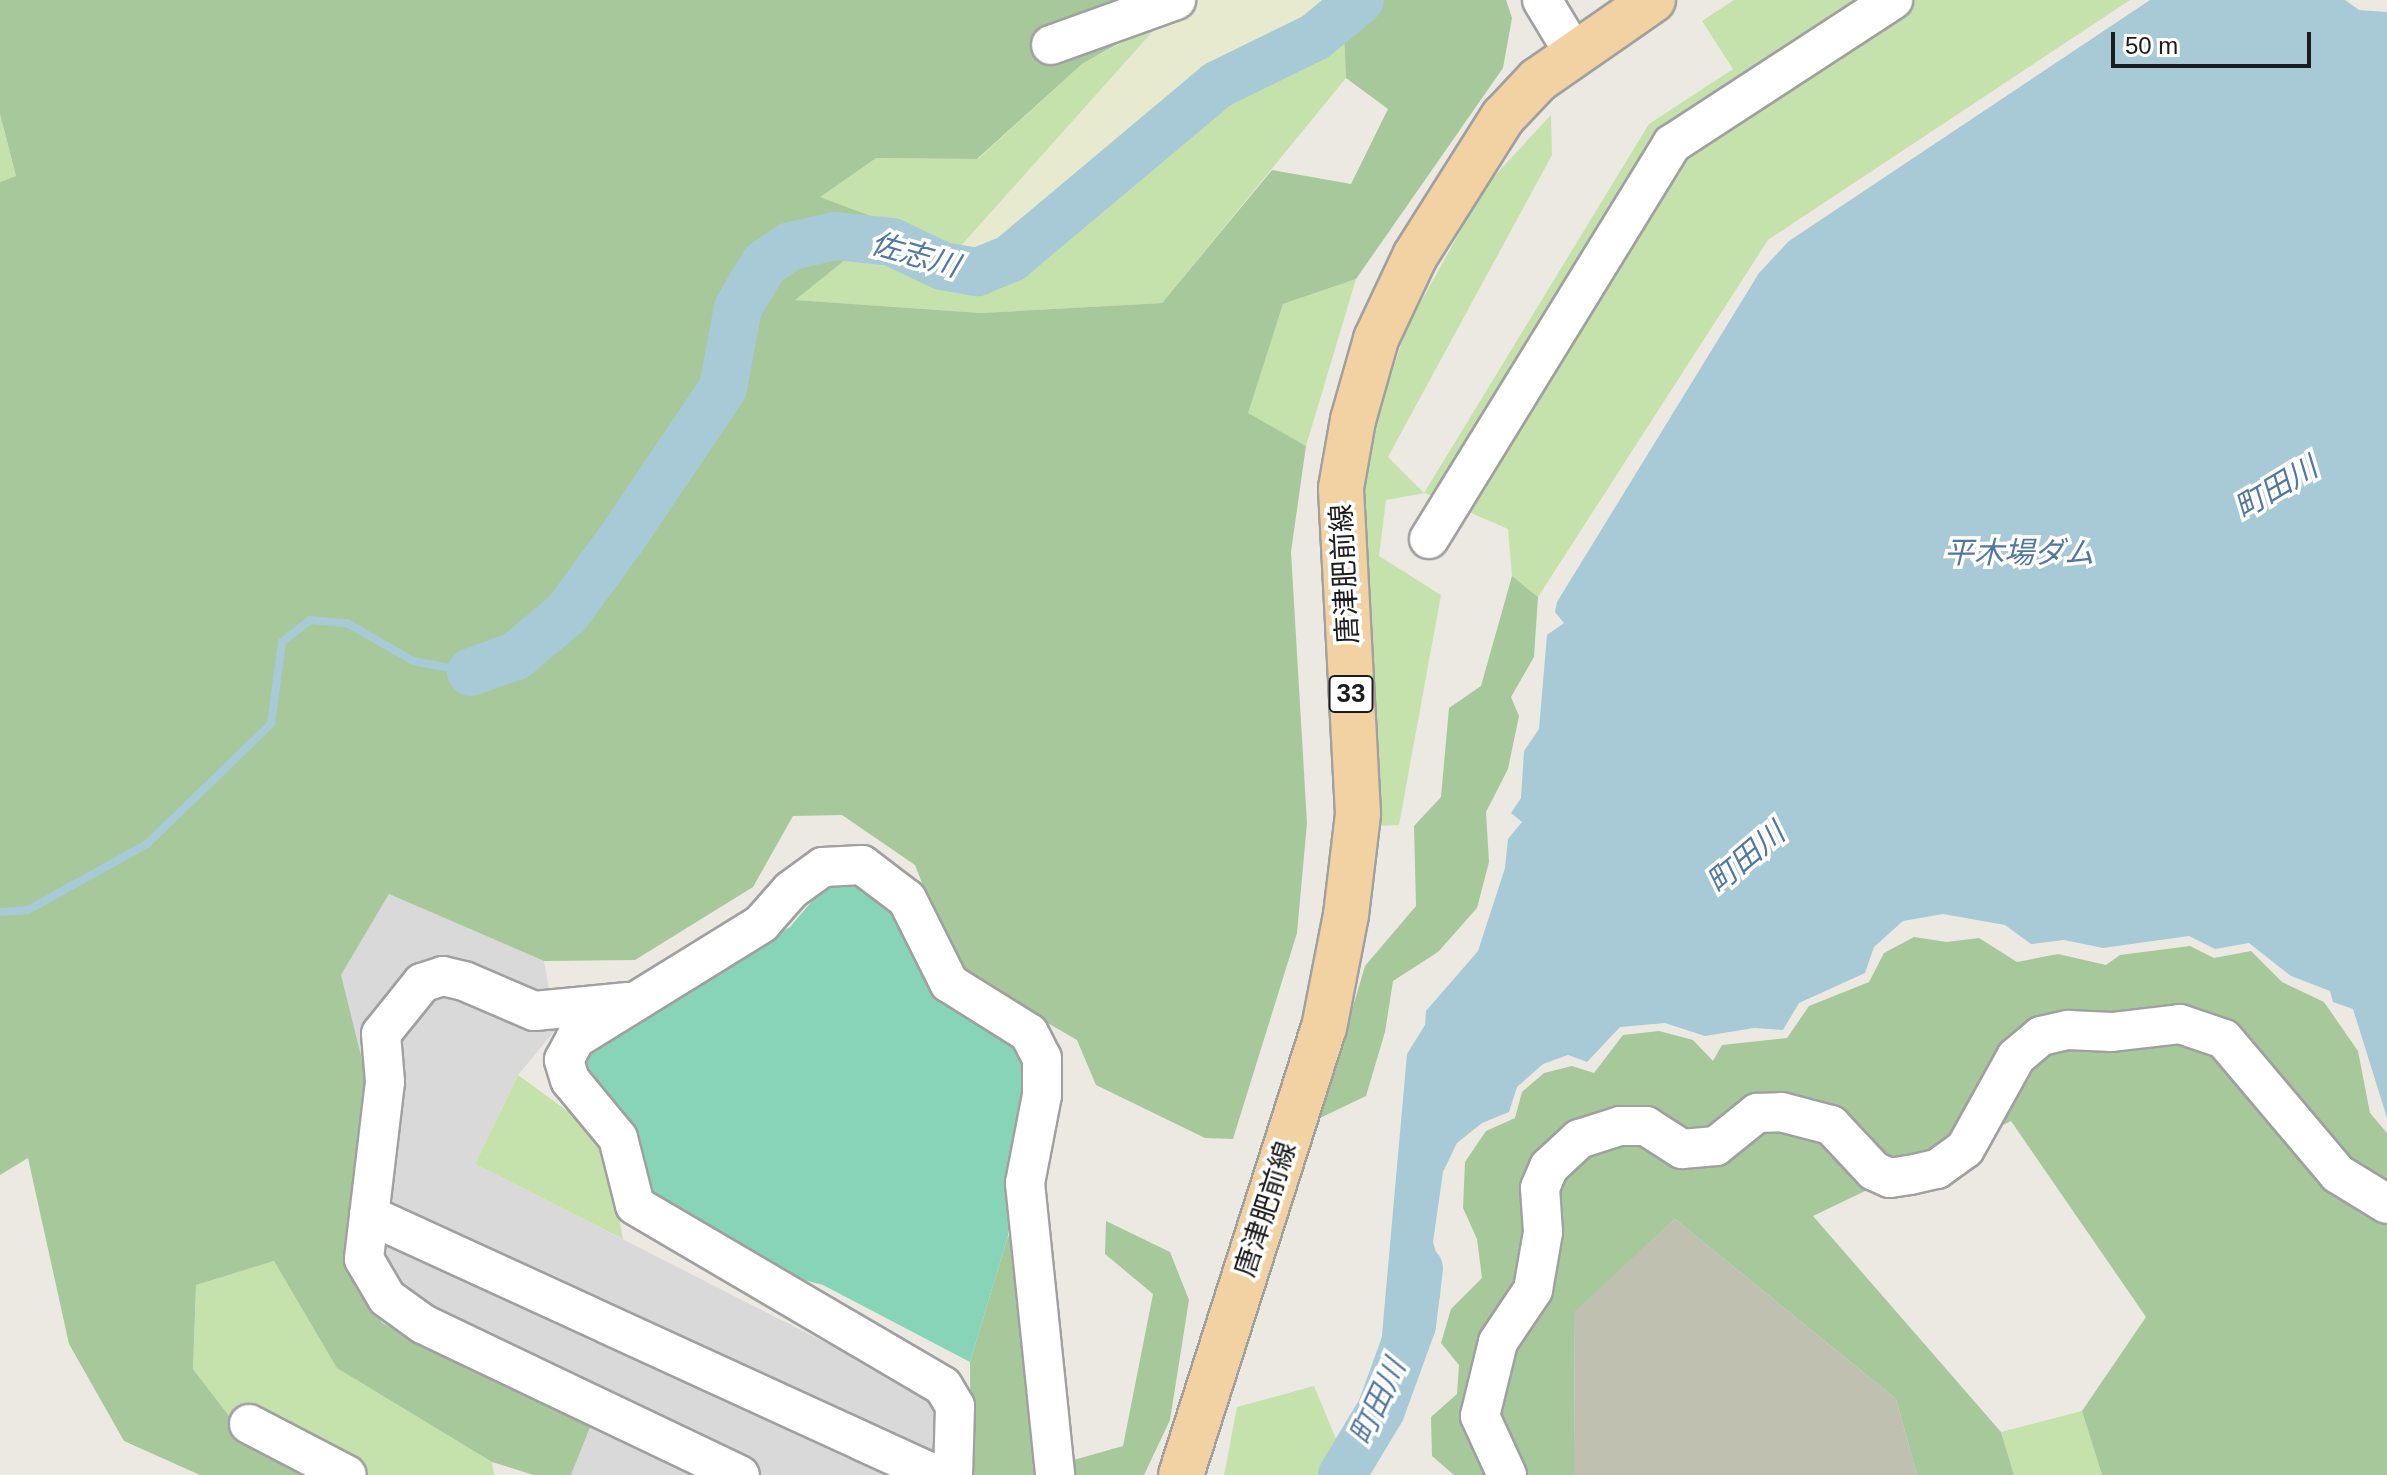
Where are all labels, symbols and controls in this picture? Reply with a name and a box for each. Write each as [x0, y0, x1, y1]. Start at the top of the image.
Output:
scale bar [2115, 16, 2315, 66]
text: 50 m [2125, 32, 2178, 59]
water label: 佐志川 [867, 225, 963, 285]
water label: 町田川 [2228, 449, 2324, 527]
street label: 唐津肥前線 [1325, 503, 1365, 645]
water label: 平木場ダム [1944, 535, 2094, 571]
road number: 33 [1327, 672, 1375, 716]
water label: 町田川 [1700, 815, 1792, 901]
street label: 唐津肥前線 [1228, 1137, 1304, 1281]
water label: 町田川 [1343, 1354, 1413, 1450]

